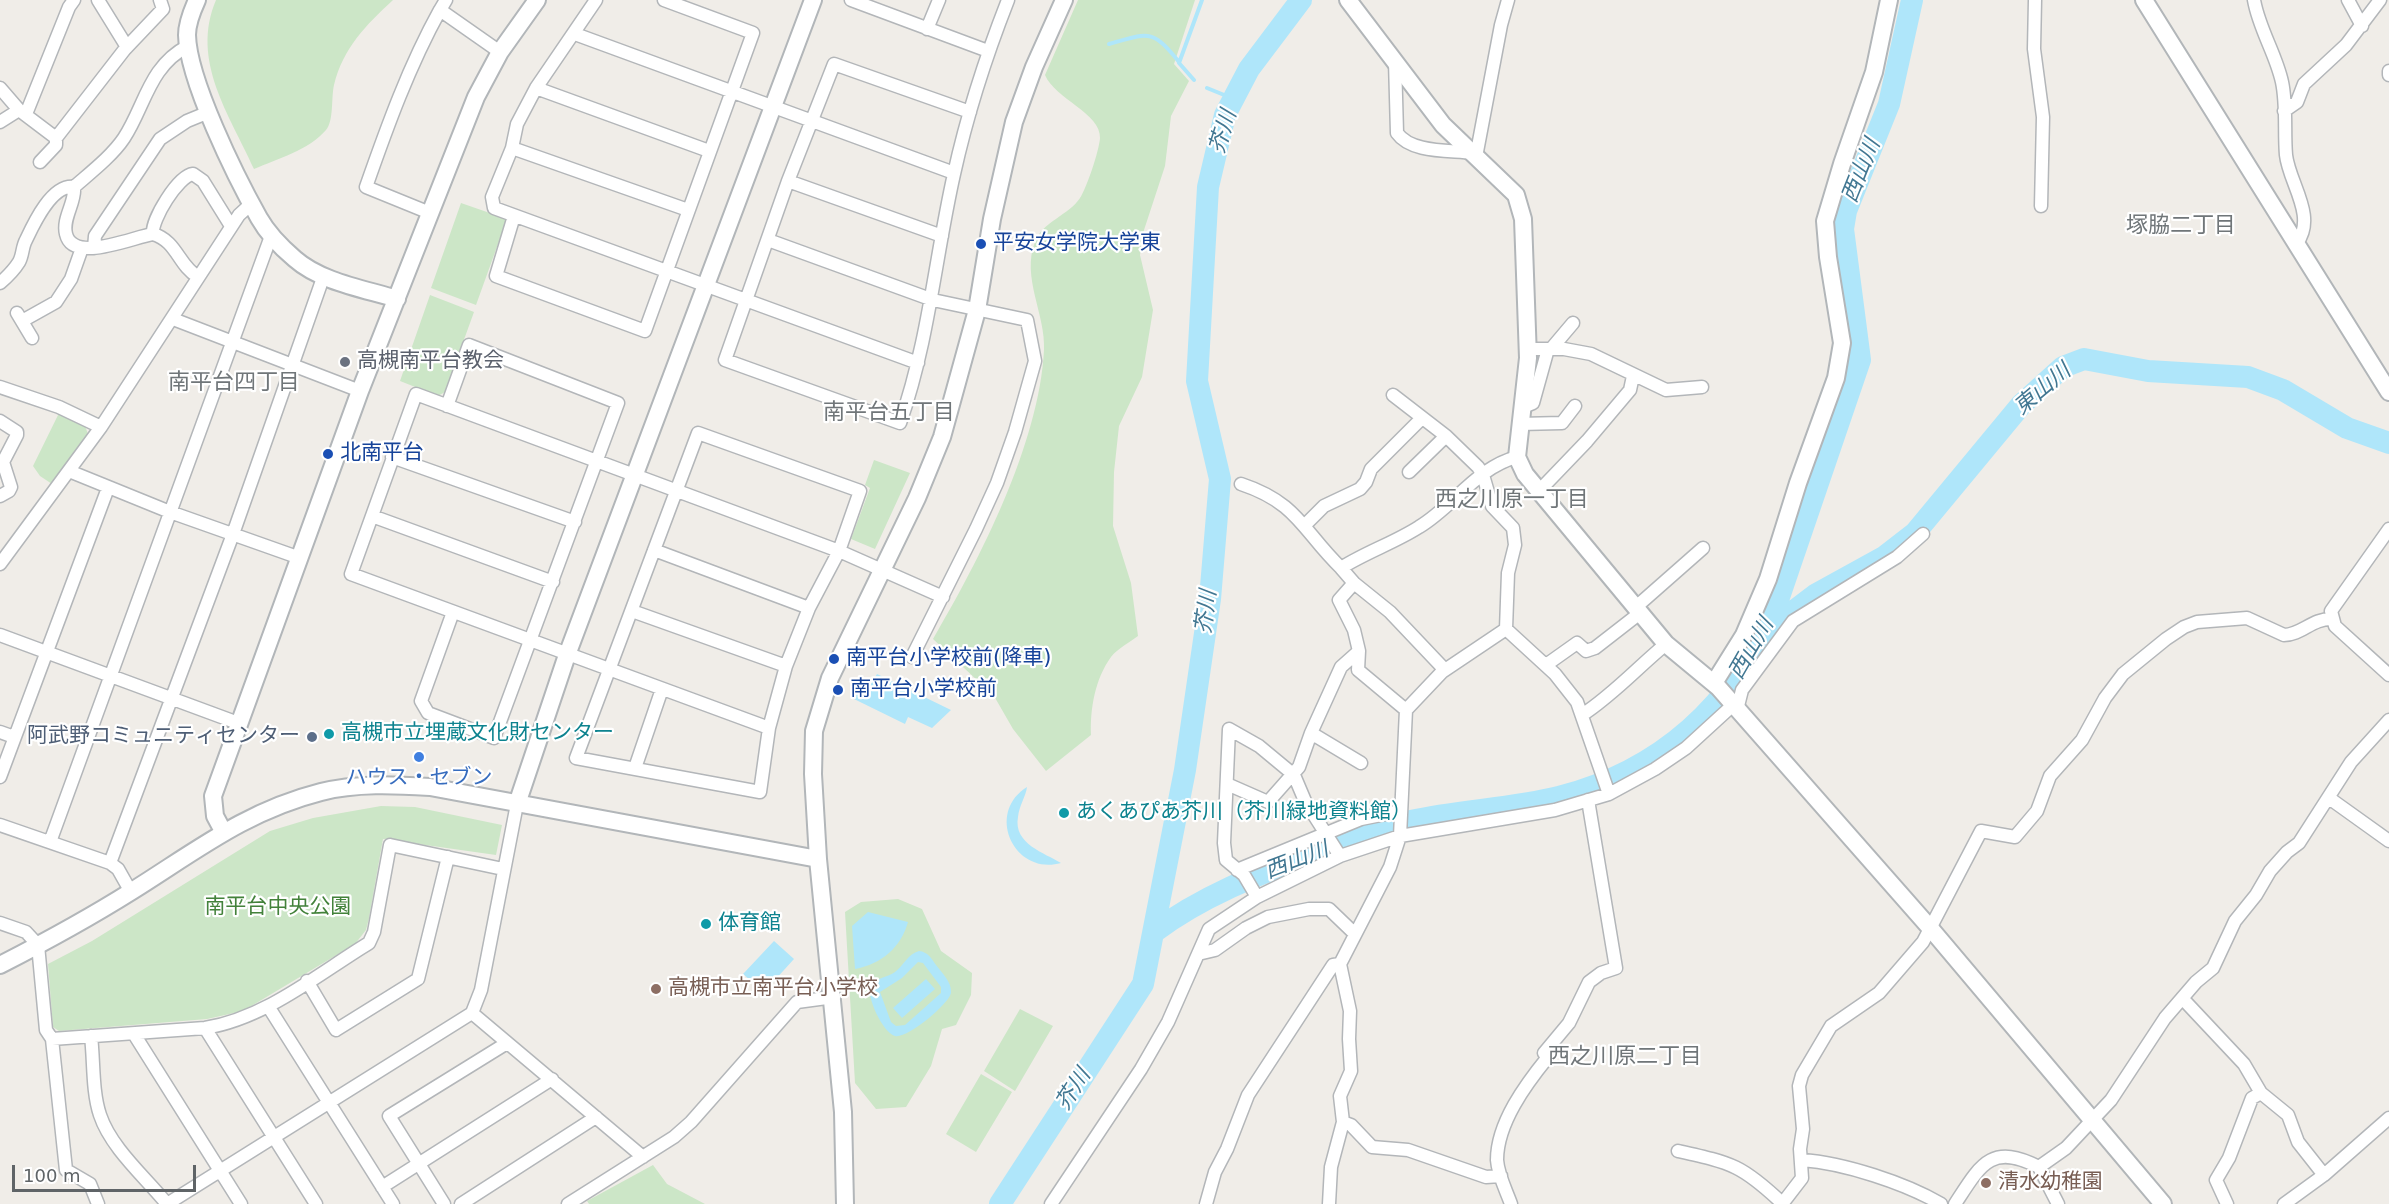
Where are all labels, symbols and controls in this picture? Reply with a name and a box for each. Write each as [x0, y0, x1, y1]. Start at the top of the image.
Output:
water label: 芥川 [1205, 107, 1243, 157]
water label: 西山川 [1837, 135, 1887, 207]
district label: 塚脇二丁目 [2126, 213, 2236, 239]
place label: 平安女学院大学東 [993, 231, 1161, 257]
marker: 平安女学院大学東 [974, 237, 988, 251]
place label: 高槻南平台教会 [357, 349, 504, 375]
marker: 高槻南平台教会 [338, 355, 352, 369]
water label: 東山川 [2009, 359, 2077, 421]
district label: 南平台四丁目 [168, 370, 300, 396]
district label: 南平台五丁目 [823, 400, 955, 426]
place label: 北南平台 [340, 441, 424, 467]
marker: 北南平台 [321, 447, 335, 461]
district label: 西之川原一丁目 [1435, 487, 1589, 513]
water label: 芥川 [1191, 589, 1223, 635]
water label: 西山川 [1724, 614, 1780, 684]
place label: 南平台小学校前(降車) [846, 646, 1051, 672]
marker: 南平台小学校前(降車) [827, 652, 841, 666]
place label: 南平台小学校前 [850, 677, 997, 703]
marker: 南平台小学校前 [831, 683, 845, 697]
place label: 高槻市立埋蔵文化財センター [341, 721, 614, 747]
place label: 阿武野コミュニティセンター [27, 724, 300, 750]
marker: 高槻市立埋蔵文化財センター [322, 727, 336, 741]
marker: 阿武野コミュニティセンター [305, 730, 319, 744]
marker: ハウス・セブン [412, 750, 426, 764]
place label: ハウス・セブン [346, 766, 492, 792]
place label: あくあぴあ芥川（芥川緑地資料館） [1076, 800, 1412, 826]
marker: あくあぴあ芥川（芥川緑地資料館） [1057, 806, 1071, 820]
water label: 西山川 [1261, 837, 1333, 885]
park label: 南平台中央公園 [205, 895, 351, 921]
place label: 体育館 [718, 911, 781, 937]
marker: 体育館 [699, 917, 713, 931]
place label: 高槻市立南平台小学校 [668, 976, 878, 1002]
marker: 高槻市立南平台小学校 [649, 982, 663, 996]
district label: 西之川原二丁目 [1548, 1044, 1702, 1070]
water label: 芥川 [1051, 1064, 1097, 1116]
scale bar [15, 1153, 200, 1191]
text: 100 m [23, 1165, 81, 1186]
place label: 清水幼稚園 [1998, 1170, 2103, 1196]
marker: 清水幼稚園 [1979, 1176, 1993, 1190]

